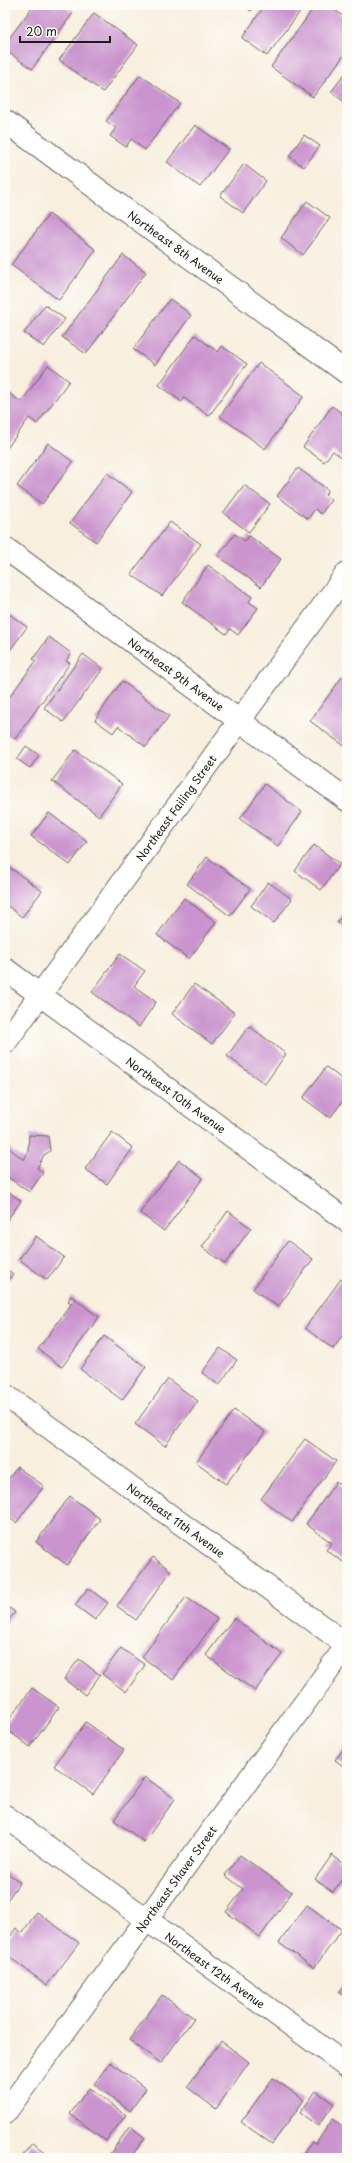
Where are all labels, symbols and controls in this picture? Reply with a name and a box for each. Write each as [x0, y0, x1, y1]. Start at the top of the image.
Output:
scale bar [20, 18, 110, 44]
text: 20 m [26, 22, 57, 40]
street label: Northeast 8th Avenue [124, 206, 228, 288]
street label: Northeast 9th Avenue [124, 633, 228, 715]
street label: Northeast Failing Street [132, 751, 221, 865]
street label: Northeast 10th Avenue [122, 1053, 230, 1137]
street label: Northeast 11th Avenue [123, 1479, 229, 1561]
street label: Northeast Shaver Street [131, 1822, 221, 1936]
street label: Northeast 12th Avenue [161, 1928, 269, 2012]

